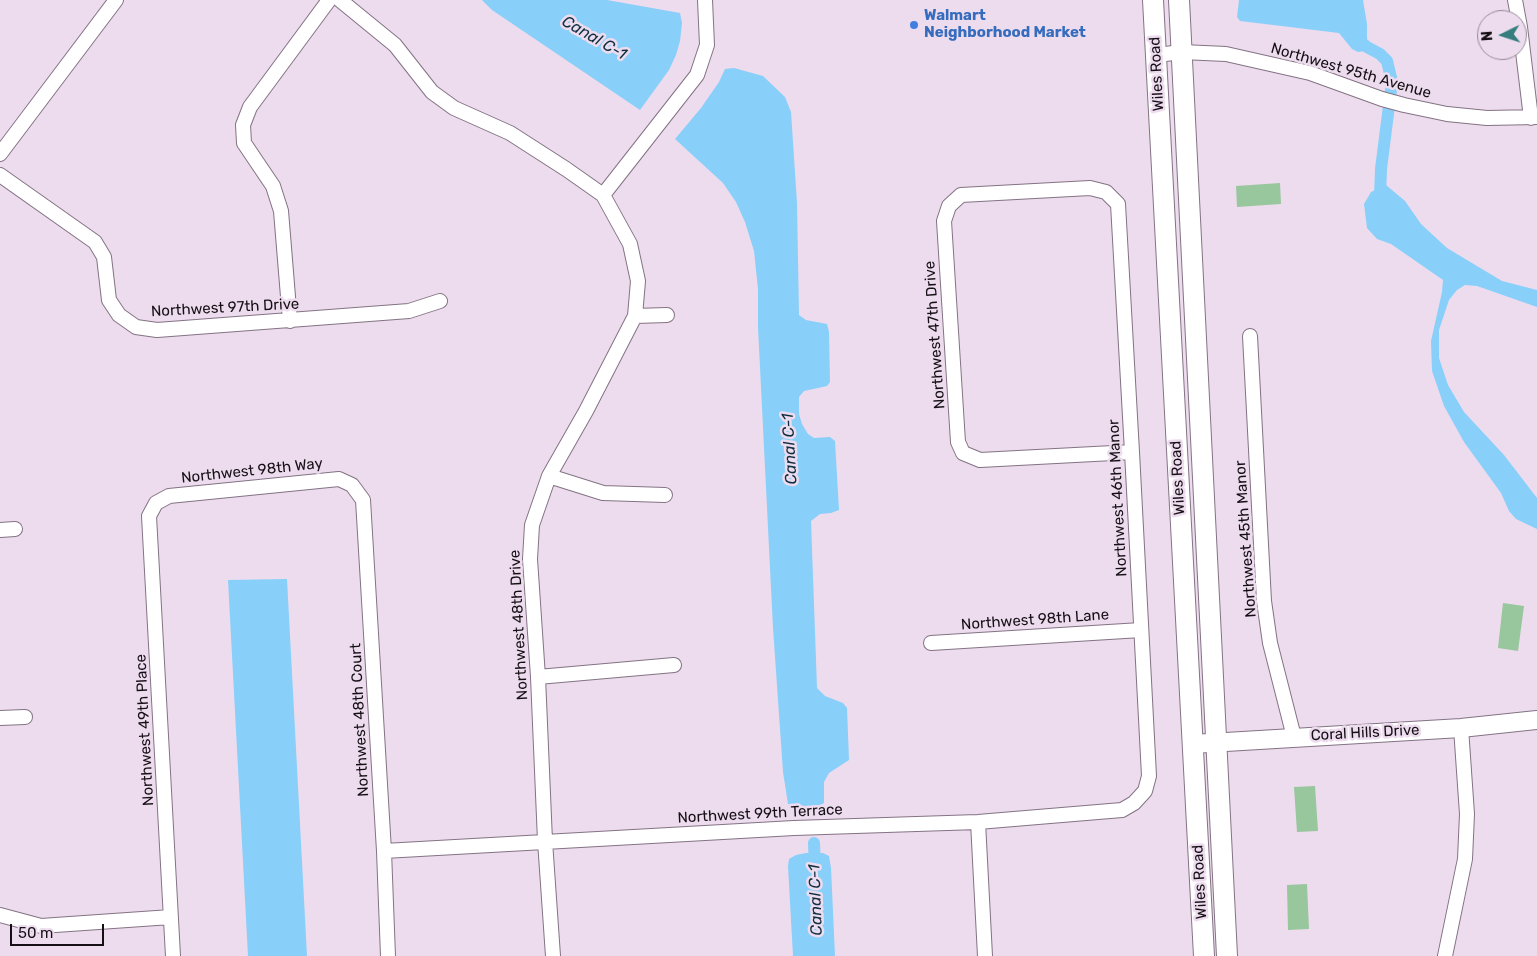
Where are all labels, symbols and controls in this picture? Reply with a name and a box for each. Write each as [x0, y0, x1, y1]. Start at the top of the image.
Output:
place label: Walmart Neighborhood Market [924, 7, 1086, 42]
north arrow [1477, 10, 1527, 60]
water label: Canal C-1 [558, 12, 630, 64]
marker: Walmart Neighborhood Market [908, 19, 920, 31]
text: N [1479, 30, 1496, 42]
street label: Wiles Road [1146, 36, 1168, 112]
street label: Northwest 95th Avenue [1269, 39, 1433, 103]
street label: Northwest 47th Drive [921, 260, 949, 410]
street label: Northwest 97th Drive [150, 295, 300, 321]
water label: Canal C-1 [779, 413, 801, 485]
street label: Northwest 46th Manor [1105, 419, 1131, 577]
street label: Wiles Road [1167, 440, 1189, 516]
street label: Northwest 98th Way [180, 455, 324, 487]
street label: Northwest 45th Manor [1232, 460, 1260, 618]
street label: Northwest 48th Drive [506, 549, 532, 701]
street label: Northwest 98th Lane [960, 606, 1110, 634]
street label: Northwest 48th Court [347, 643, 373, 797]
street label: Northwest 49th Place [132, 654, 158, 806]
street label: Coral Hills Drive [1310, 721, 1420, 745]
street label: Northwest 99th Terrace [677, 801, 843, 827]
street label: Wiles Road [1189, 844, 1211, 920]
water label: Canal C-1 [805, 864, 827, 936]
scale bar [12, 914, 106, 946]
text: 50 m [18, 924, 53, 942]

